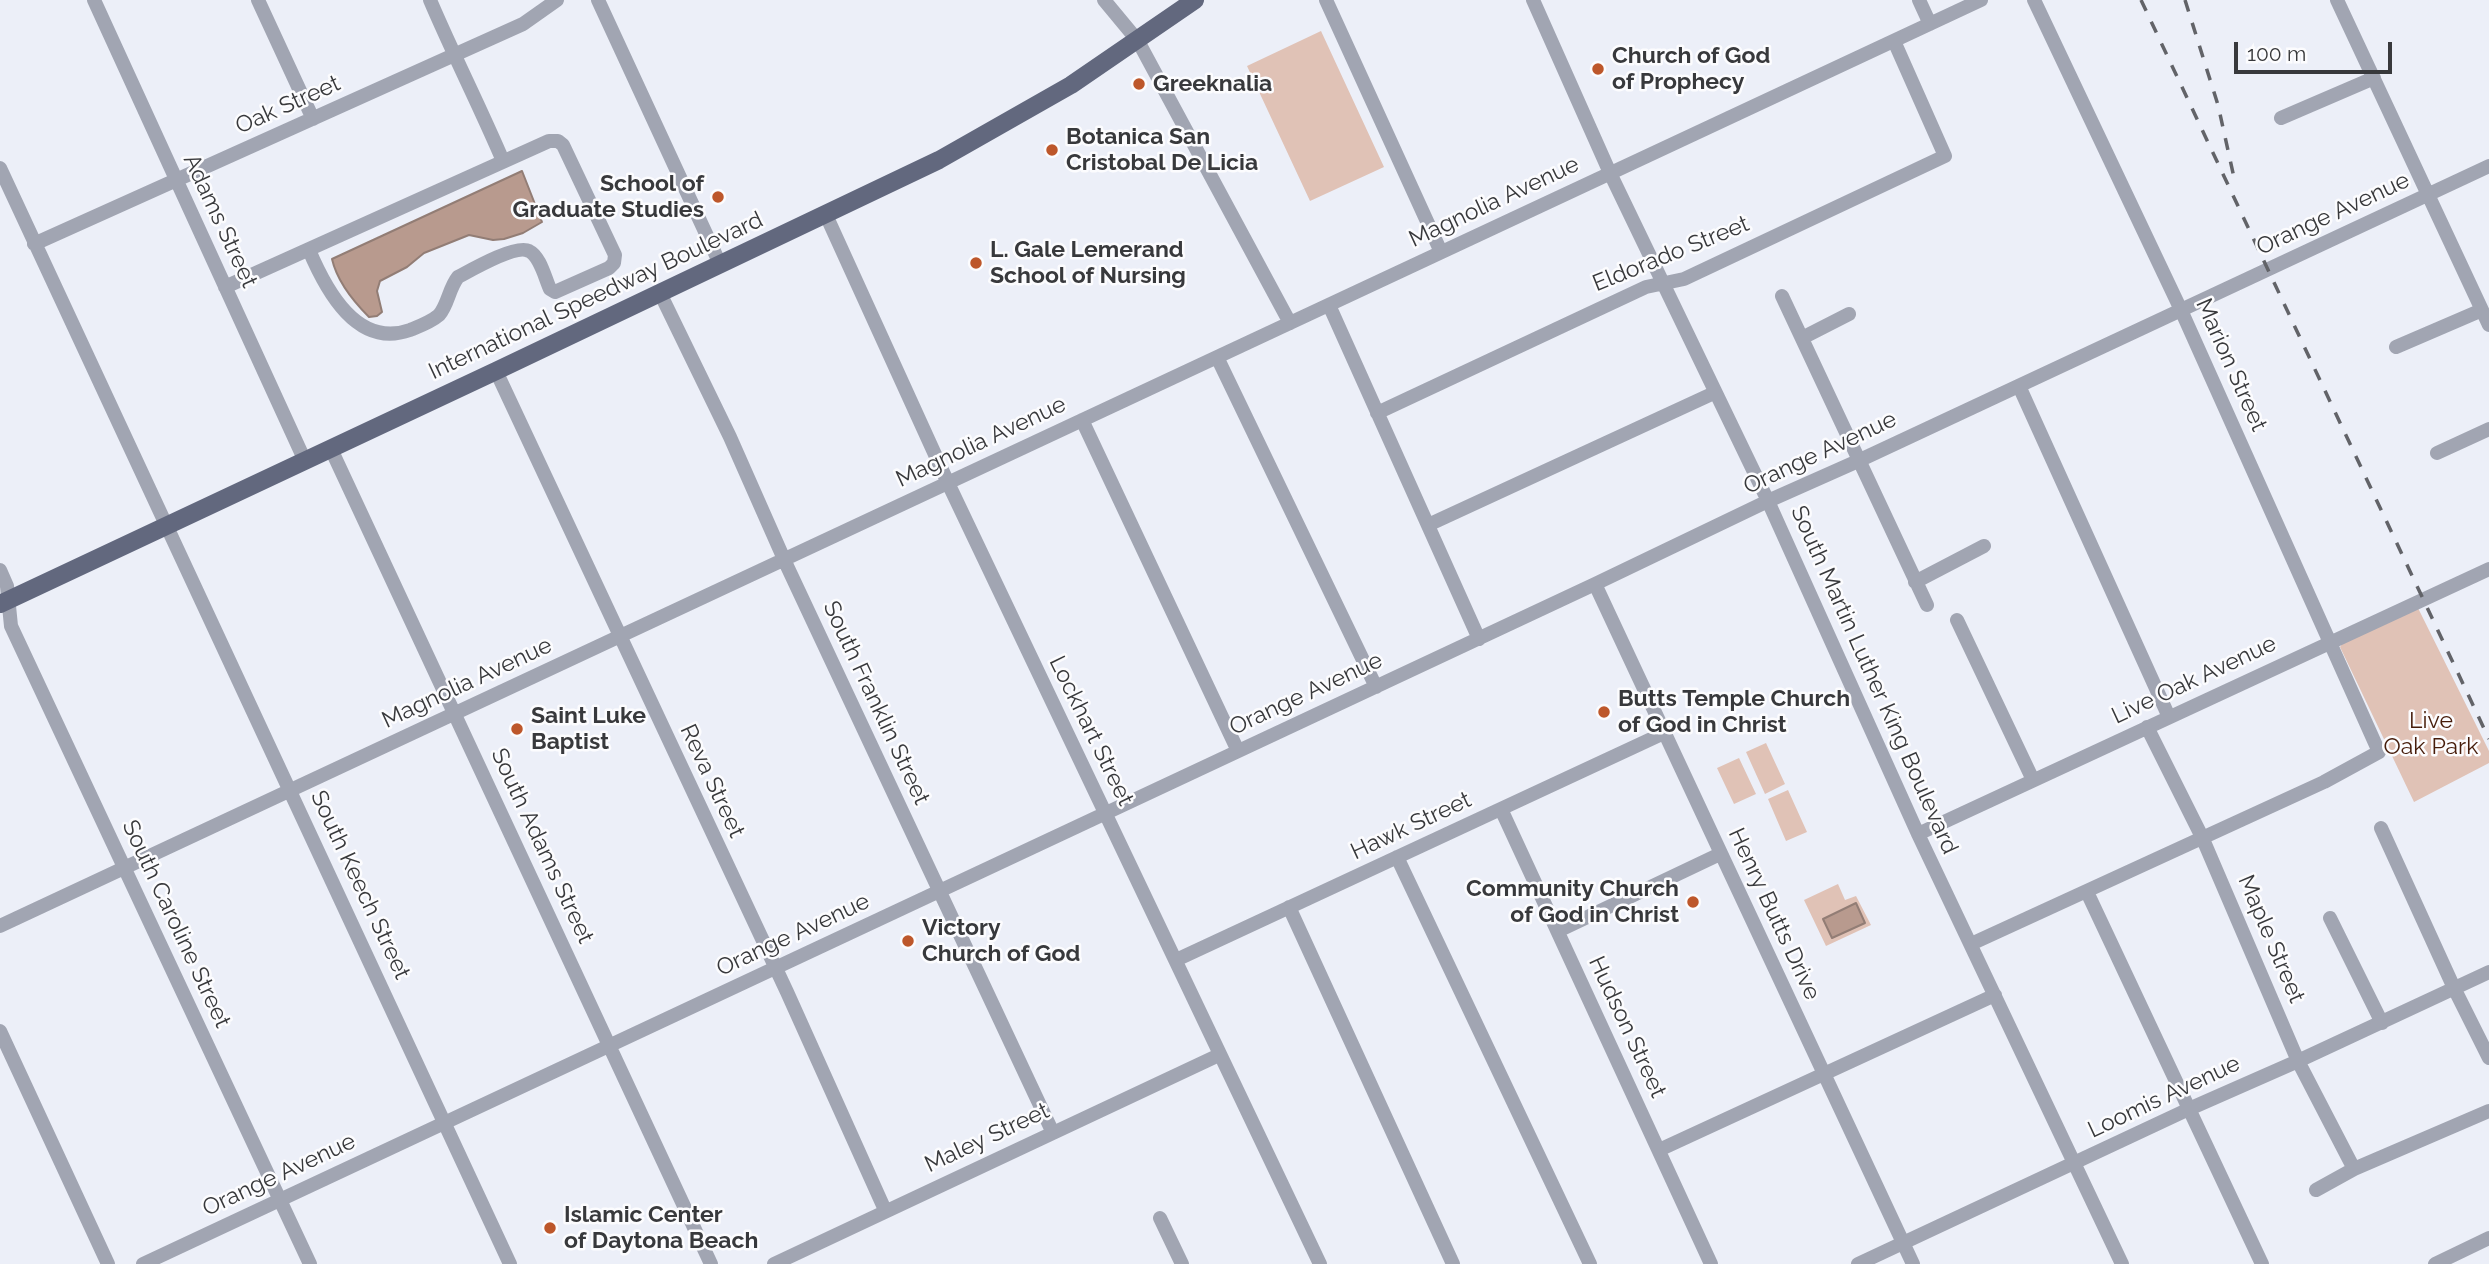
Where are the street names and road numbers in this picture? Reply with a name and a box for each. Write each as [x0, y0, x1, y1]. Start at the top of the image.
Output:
street label: Oak Street [231, 70, 345, 140]
street label: Adams Street [177, 150, 263, 292]
street label: Magnolia Avenue [1405, 151, 1583, 253]
street label: Orange Avenue [2252, 167, 2414, 261]
street label: International Speedway Boulevard [425, 206, 767, 386]
street label: Eldorado Street [1589, 210, 1753, 298]
street label: Marion Street [2189, 294, 2273, 436]
street label: Magnolia Avenue [892, 391, 1070, 493]
street label: Orange Avenue [1739, 406, 1901, 500]
street label: South Martin Luther King Boulevard [1784, 502, 1964, 858]
street label: South Franklin Street [817, 597, 935, 809]
street label: Live Oak Avenue [2107, 630, 2281, 730]
street label: Magnolia Avenue [378, 632, 556, 734]
street label: Orange Avenue [1225, 647, 1387, 741]
street label: Lockhart Street [1043, 652, 1139, 810]
street label: Reva Street [674, 720, 750, 842]
street label: South Adams Street [485, 744, 599, 948]
street label: South Keech Street [304, 786, 416, 984]
street label: Hawk Street [1346, 786, 1476, 866]
street label: South Caroline Street [116, 816, 236, 1032]
street label: Henry Butts Drive [1722, 824, 1826, 1004]
street label: Maple Street [2232, 871, 2310, 1007]
street label: Orange Avenue [712, 888, 874, 982]
street label: Hudson Street [1582, 952, 1672, 1102]
street label: Loomis Avenue [2084, 1050, 2244, 1144]
street label: Maley Street [920, 1097, 1054, 1179]
street label: Orange Avenue [198, 1128, 360, 1222]

